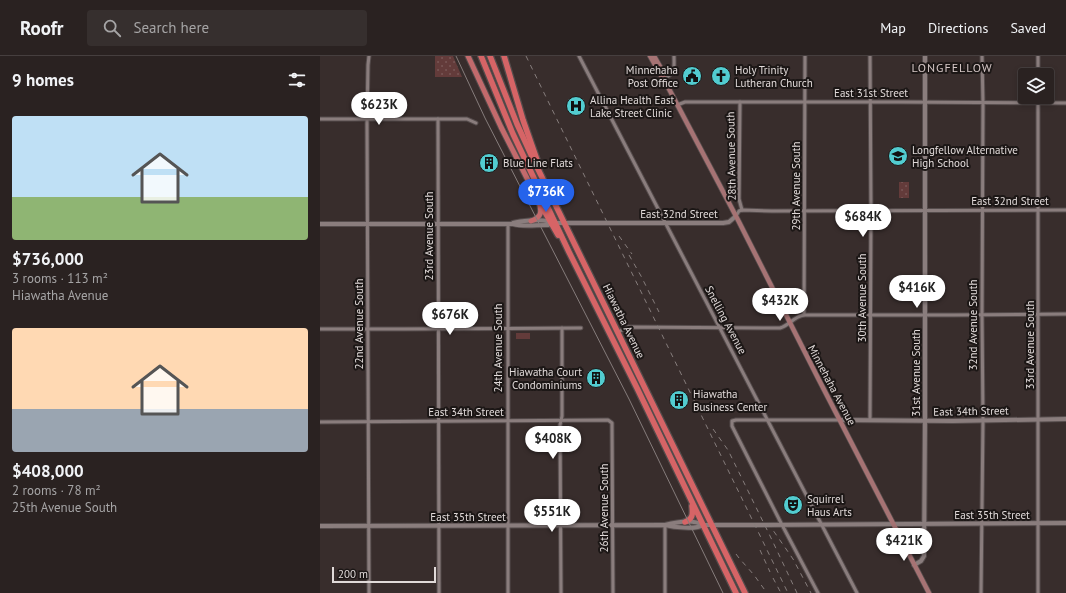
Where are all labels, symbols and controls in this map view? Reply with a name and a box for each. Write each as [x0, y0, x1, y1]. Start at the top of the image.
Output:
search box [87, 10, 367, 46]
text: Roofr [20, 16, 63, 40]
icon: search [101, 17, 123, 39]
text: Search here [133, 18, 209, 37]
text: Map [880, 19, 906, 37]
text: Directions [928, 19, 988, 37]
text: Saved [1010, 19, 1046, 37]
district label: LONGFELLOW [911, 60, 993, 75]
place label: Minnehaha Post Office [626, 63, 678, 90]
place label: Holy Trinity Lutheran Church [735, 63, 813, 90]
public building icon: Minnehaha Post Office [681, 65, 703, 87]
church icon: Holy Trinity Lutheran Church [710, 65, 732, 87]
map controls [1018, 68, 1054, 104]
button: layers [1018, 68, 1054, 104]
text: 9 homes [12, 69, 74, 91]
icon: filters [286, 69, 308, 91]
street label: East 31st Street [834, 86, 908, 100]
pin: $623K [351, 92, 407, 126]
place label: Allina Health East Lake Street Clinic [590, 93, 675, 120]
hospital icon: Allina Health East Lake Street Clinic [565, 95, 587, 117]
text: $623K [360, 96, 398, 113]
street label: 28th Avenue South [723, 111, 739, 201]
street label: 29th Avenue South [789, 141, 803, 231]
icon: home [124, 142, 196, 214]
place label: Longfellow Alternative High School [912, 143, 1018, 170]
school or university icon: Longfellow Alternative High School [887, 145, 909, 167]
building icon: Blue Line Flats [478, 152, 500, 174]
place label: Blue Line Flats [503, 156, 573, 170]
pin: $736K [518, 179, 574, 213]
text: $736K [527, 183, 565, 200]
street label: 23rd Avenue South [422, 192, 436, 280]
street label: East 32nd Street [971, 194, 1049, 208]
pin: $684K [835, 204, 891, 238]
street label: East 32nd Street [640, 207, 718, 221]
text: $684K [844, 208, 882, 225]
text: $736,000 [12, 248, 84, 270]
street label: 30th Avenue South [855, 253, 869, 343]
text: 3 rooms · 113 m² [12, 270, 108, 287]
pin: $416K [889, 275, 945, 309]
street label: 22nd Avenue South [352, 278, 366, 370]
text: $416K [898, 279, 936, 296]
street label: 32nd Avenue South [966, 279, 980, 371]
street label: Hiawatha Avenue [600, 281, 648, 361]
street label: Snelling Avenue [702, 283, 750, 357]
text: Hiawatha Avenue [12, 287, 108, 304]
pin: $432K [752, 288, 808, 322]
text: $432K [761, 292, 799, 309]
street label: 33rd Avenue South [1023, 301, 1037, 389]
pin: $676K [422, 302, 478, 336]
street label: 24th Avenue South [491, 303, 505, 393]
text: $676K [431, 306, 469, 323]
street label: 31st Avenue South [909, 329, 923, 417]
street label: Minnehaha Avenue [805, 342, 859, 428]
icon: home [124, 354, 196, 426]
place label: Hiawatha Court Condominiums [509, 365, 582, 392]
building icon: Hiawatha Court Condominiums [585, 367, 607, 389]
place label: Hiawatha Business Center [693, 387, 767, 414]
building icon: Hiawatha Business Center [668, 389, 690, 411]
street label: East 34th Street [933, 403, 1009, 419]
street label: East 34th Street [428, 405, 504, 419]
pin: $408K [525, 426, 581, 460]
text: $408K [534, 430, 572, 447]
text: $408,000 [12, 460, 84, 482]
street label: 26th Avenue South [597, 463, 611, 553]
text: 2 rooms · 78 m² [12, 482, 101, 499]
place label: Squirrel Haus Arts [807, 492, 852, 519]
theatre icon: Squirrel Haus Arts [782, 494, 804, 516]
text: 25th Avenue South [12, 499, 117, 516]
pin: $551K [524, 499, 580, 533]
text: $551K [533, 503, 571, 520]
street label: East 35th Street [954, 508, 1030, 522]
street label: East 35th Street [430, 510, 506, 524]
pin: $421K [876, 528, 932, 562]
text: $421K [885, 532, 923, 549]
scale bar [332, 565, 436, 584]
text: 200 m [338, 567, 368, 581]

